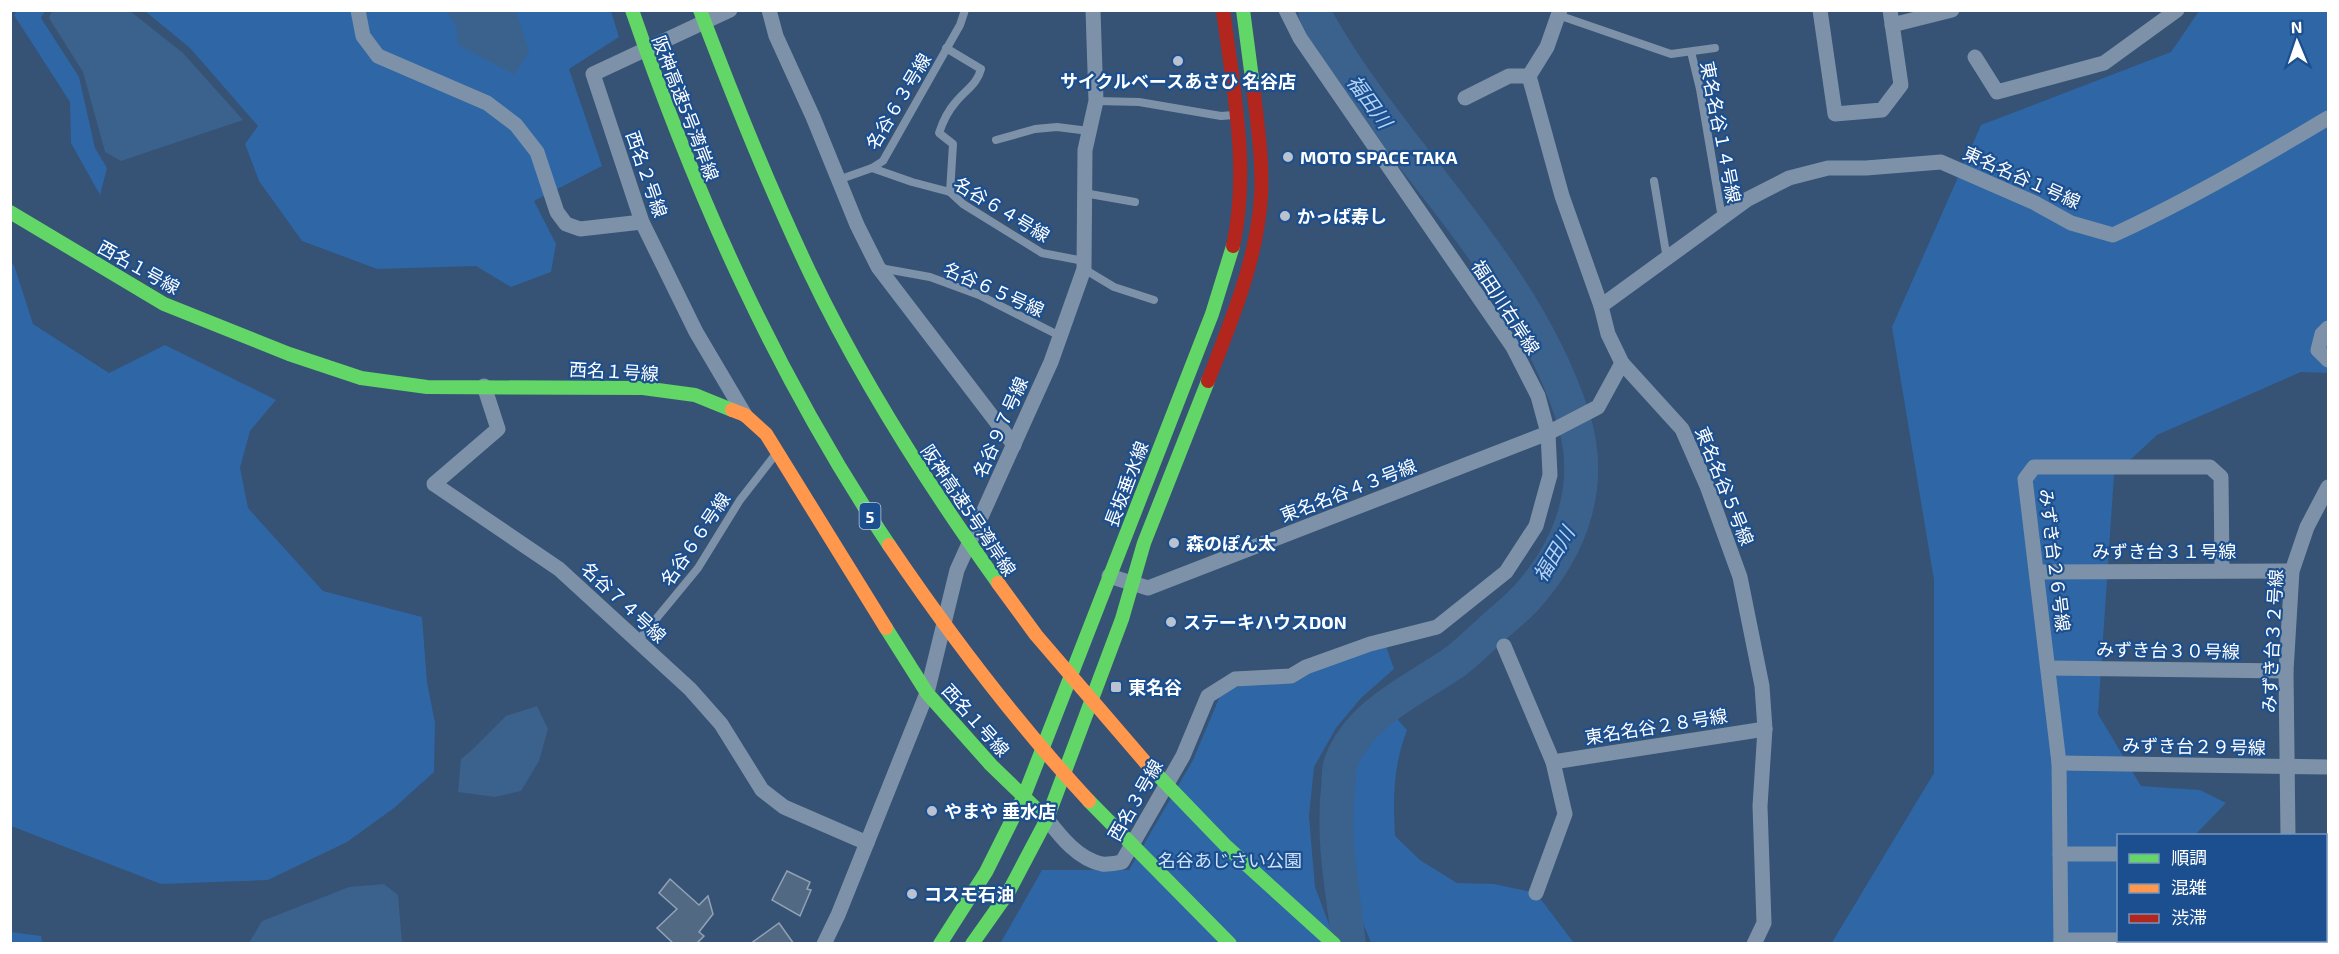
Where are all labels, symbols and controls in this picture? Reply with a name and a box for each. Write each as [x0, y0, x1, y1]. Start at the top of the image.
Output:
north arrow [2267, 12, 2327, 72]
text: N [2290, 17, 2303, 36]
street label: 阪神高速5号湾岸線 [648, 32, 724, 184]
street label: 名谷６３号線 [861, 49, 935, 153]
marker: サイクルベースあさひ 名谷店 [1171, 54, 1185, 68]
street label: 東名名谷１４号線 [1696, 59, 1746, 205]
place label: サイクルベースあさひ 名谷店 [1060, 70, 1296, 92]
water label: 福田川 [1343, 70, 1399, 134]
street label: 西名２号線 [622, 128, 672, 220]
street label: 東名名谷１号線 [1960, 141, 2084, 213]
place label: MOTO SPACE TAKA [1300, 146, 1458, 168]
marker: MOTO SPACE TAKA [1281, 150, 1295, 164]
street label: 名谷６４号線 [950, 172, 1054, 246]
place label: かっぱ寿し [1297, 205, 1387, 227]
marker: かっぱ寿し [1278, 209, 1292, 223]
street label: 西名１号線 [94, 236, 184, 298]
street label: 福田川右岸線 [1467, 256, 1545, 358]
street label: 名谷６５号線 [940, 257, 1048, 321]
street label: 西名１号線 [568, 358, 660, 384]
street label: 名谷９７号線 [968, 373, 1032, 481]
street label: 東名名谷５号線 [1691, 423, 1759, 549]
street label: 長坂垂水線 [1100, 438, 1152, 530]
street label: 阪神高速5号湾岸線 [917, 440, 1021, 580]
street label: 東名名谷４３号線 [1277, 454, 1419, 526]
street label: みずき台２６号線 [2035, 487, 2075, 633]
street label: 名谷６６号線 [656, 488, 734, 590]
road number: 5 [860, 503, 880, 529]
water label: 福田川 [1527, 520, 1580, 586]
place label: 森のぽん太 [1186, 532, 1276, 554]
marker: 森のぽん太 [1167, 536, 1181, 550]
street label: みずき台３１号線 [2092, 540, 2236, 562]
street label: 名谷７４号線 [577, 557, 671, 647]
street label: みずき台３２号線 [2257, 569, 2287, 713]
place label: ステーキハウスDON [1183, 611, 1347, 633]
marker: ステーキハウスDON [1164, 615, 1178, 629]
street label: みずき台３０号線 [2096, 638, 2240, 662]
place label: 東名谷 [1128, 676, 1182, 698]
street label: 西名１号線 [938, 679, 1014, 761]
marker: 東名谷 [1109, 680, 1123, 694]
street label: 東名名谷２８号線 [1583, 704, 1729, 748]
street label: みずき台２９号線 [2122, 734, 2266, 758]
street label: 西名３号線 [1103, 756, 1167, 844]
place label: やまや 垂水店 [944, 800, 1056, 822]
marker: やまや 垂水店 [925, 804, 939, 818]
legend [2117, 834, 2327, 942]
text: 順調 [2171, 846, 2207, 868]
park label: 名谷あじさい公園 [1158, 849, 1302, 871]
text: 混雑 [2171, 876, 2207, 898]
place label: コスモ石油 [924, 883, 1014, 905]
marker: コスモ石油 [905, 887, 919, 901]
text: 渋滞 [2171, 906, 2207, 928]

